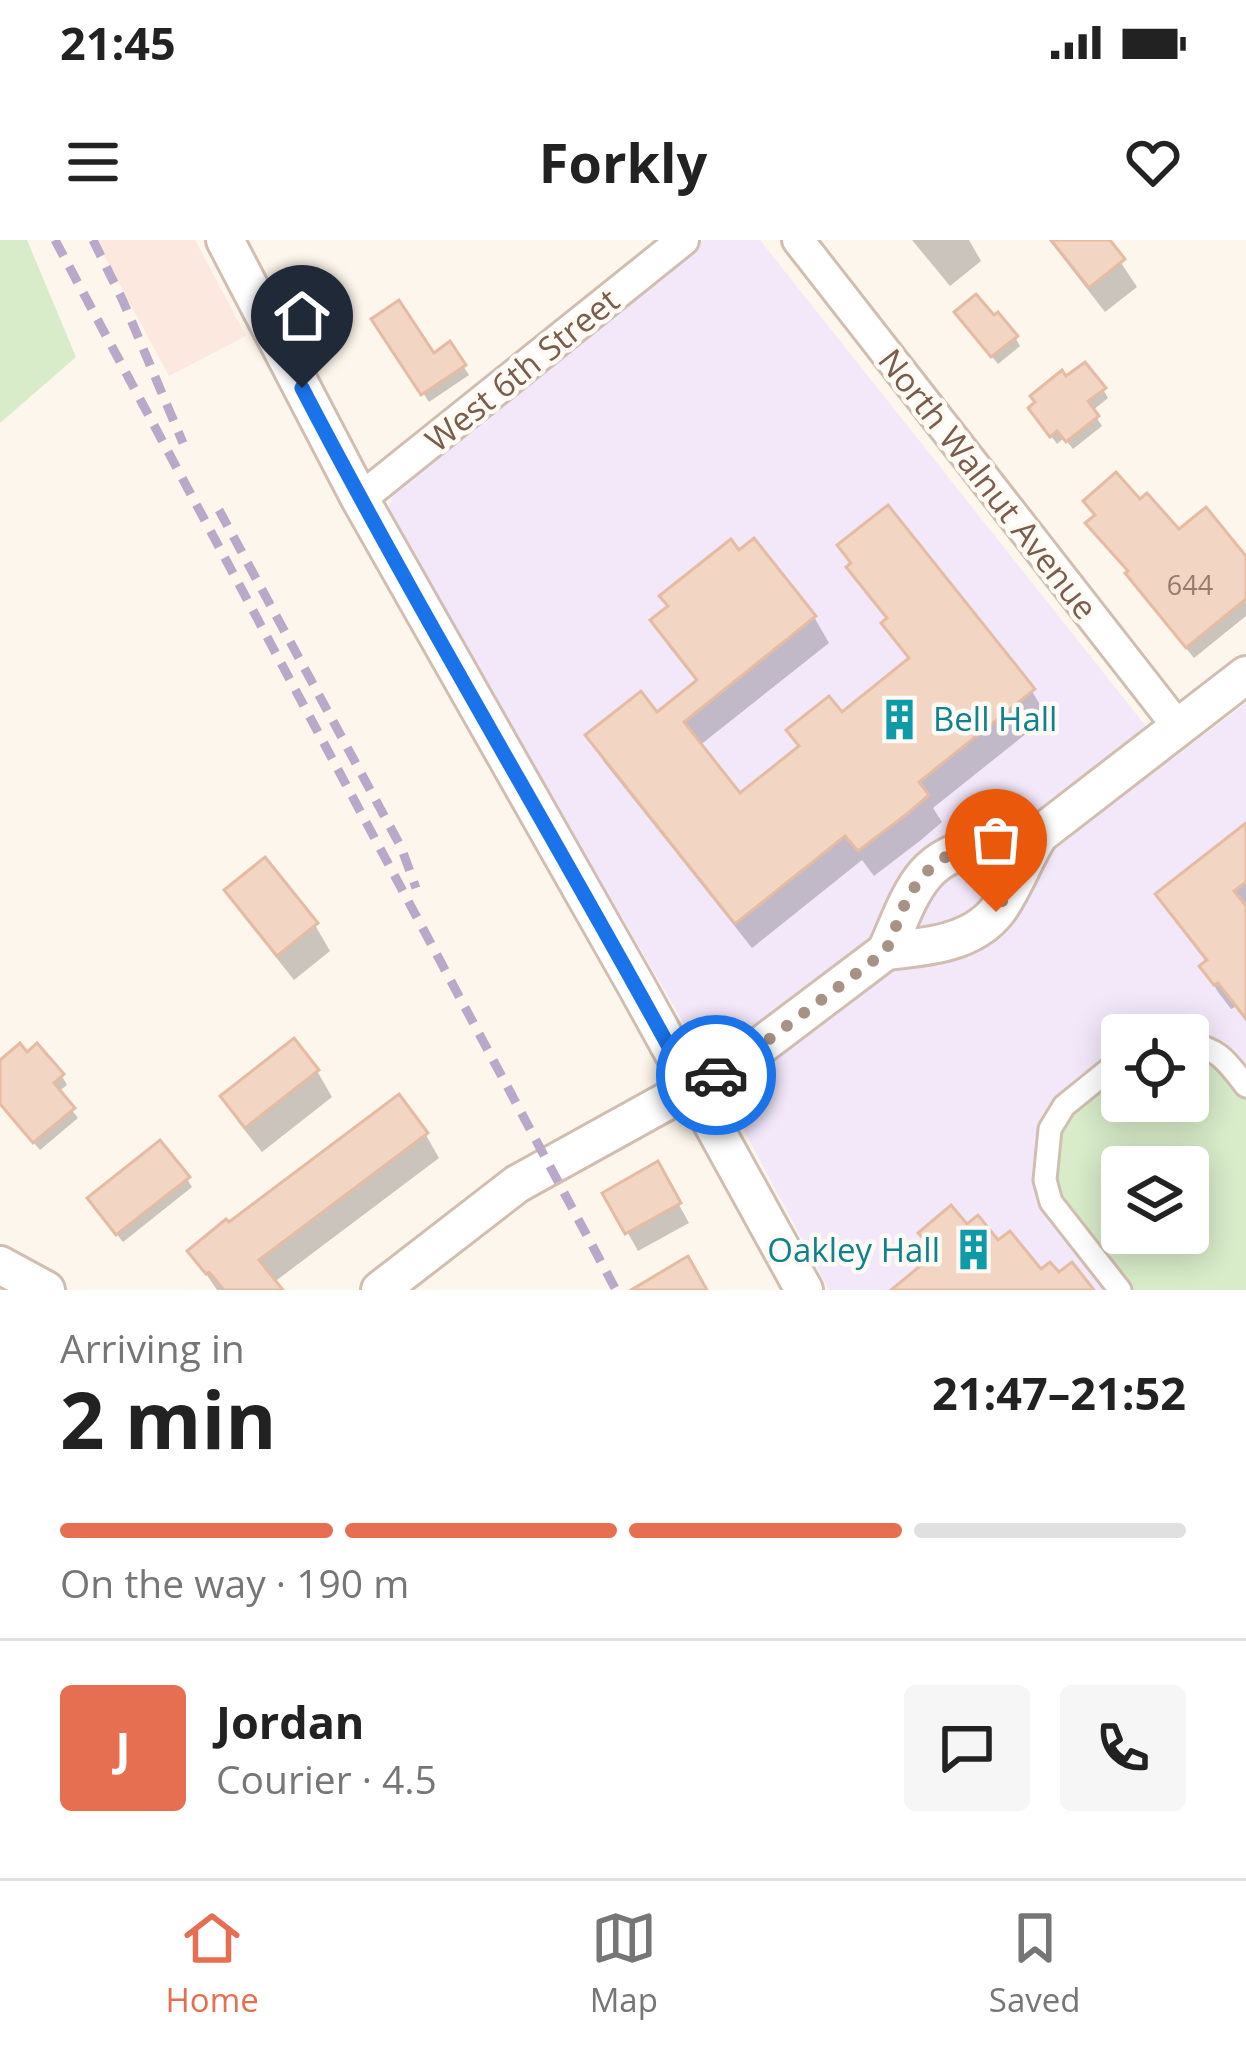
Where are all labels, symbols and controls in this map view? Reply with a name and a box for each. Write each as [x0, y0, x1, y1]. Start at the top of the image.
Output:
text: 21:45 [60, 12, 176, 73]
text: Forkly [539, 125, 707, 199]
icon: menu [60, 129, 126, 195]
icon: heart [1120, 129, 1186, 195]
pin [251, 265, 353, 388]
street label: West 6th Street [416, 278, 628, 462]
icon: home [269, 283, 335, 349]
street label: North Walnut Avenue [869, 339, 1108, 628]
house number: 644 [1167, 566, 1213, 603]
building icon: Bell Hall [876, 696, 922, 742]
place label: Bell Hall [933, 696, 1057, 741]
pin [945, 789, 1047, 912]
icon: bag [963, 807, 1029, 873]
map controls [1101, 1014, 1209, 1254]
button: locate [1101, 1014, 1209, 1122]
courier [656, 1015, 776, 1135]
icon: car [683, 1042, 749, 1108]
button: layers [1101, 1146, 1209, 1254]
place label: Oakley Hall [767, 1227, 940, 1272]
building icon: Oakley Hall [951, 1227, 997, 1273]
text: Arriving in [60, 1321, 245, 1374]
text: 21:47–21:52 [932, 1362, 1186, 1423]
text: 2 min [60, 1366, 277, 1472]
text: On the way · 190 m [60, 1556, 409, 1609]
button: chat [904, 1685, 1030, 1811]
button: phone [1060, 1685, 1186, 1811]
text: Jordan [216, 1691, 364, 1752]
text: J [116, 1717, 130, 1778]
text: Courier · 4.5 [216, 1752, 437, 1805]
tab: Home [165, 1905, 259, 2022]
tab: Map [590, 1905, 658, 2022]
tab: Saved [989, 1905, 1081, 2022]

